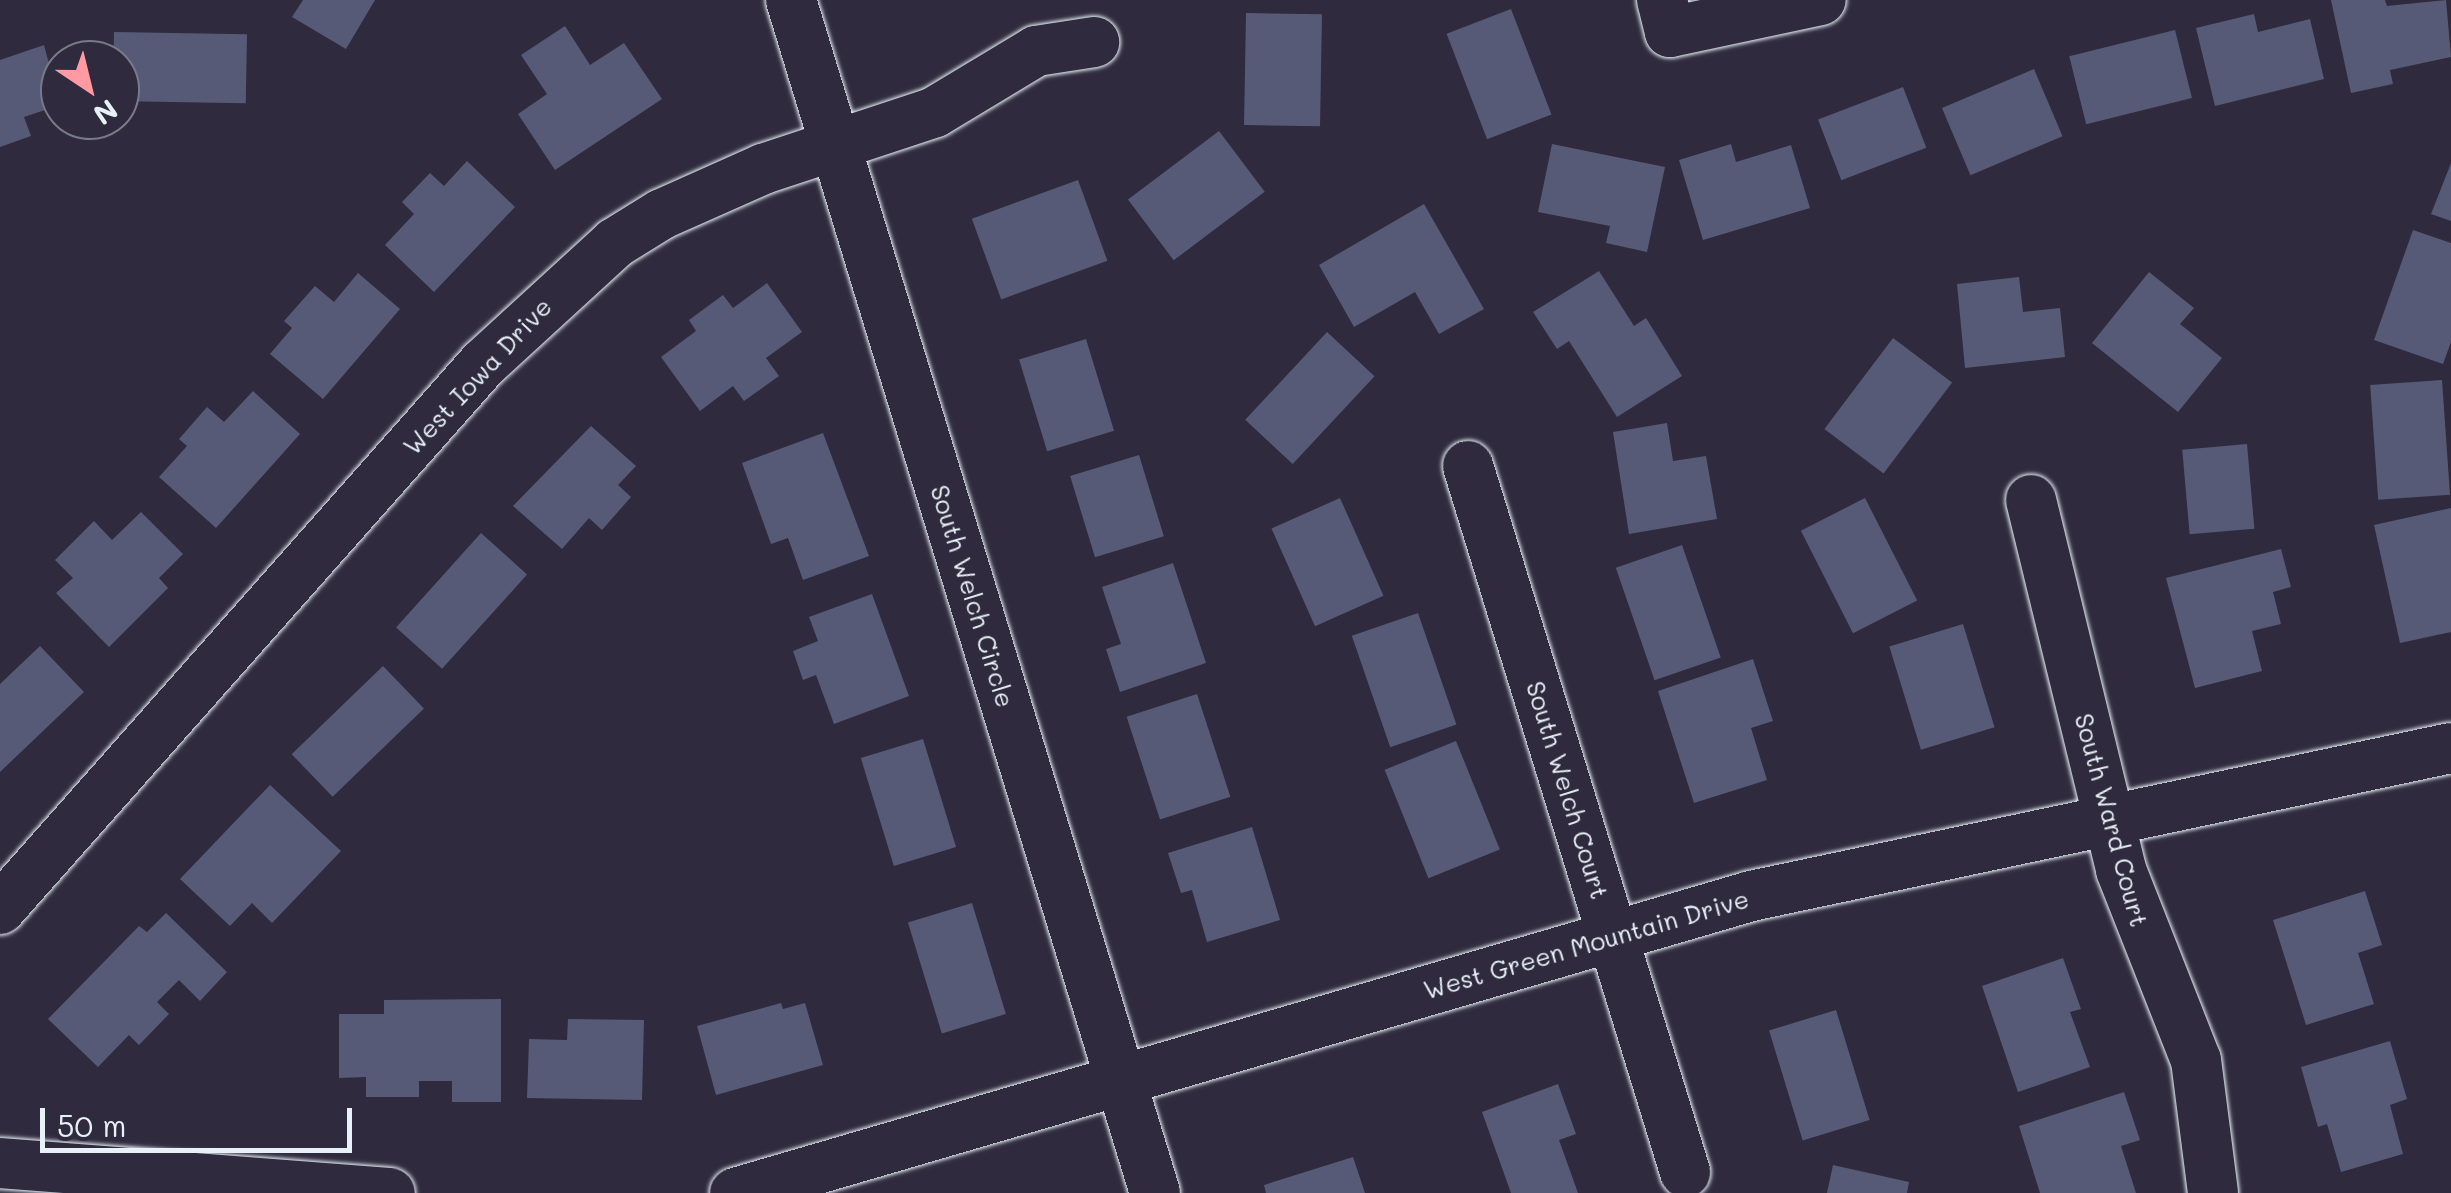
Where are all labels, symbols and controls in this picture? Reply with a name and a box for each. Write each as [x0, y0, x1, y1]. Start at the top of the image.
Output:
north arrow [40, 40, 140, 140]
text: N [87, 92, 125, 134]
street label: West Iowa Drive [397, 291, 557, 461]
street label: South Welch Circle [925, 481, 1021, 711]
street label: South Welch Court [1521, 678, 1615, 902]
street label: South Ward Court [2069, 710, 2155, 930]
street label: West Green Mountain Drive [1420, 883, 1752, 1005]
scale bar [45, 1088, 358, 1150]
text: 50 m [57, 1105, 127, 1145]

